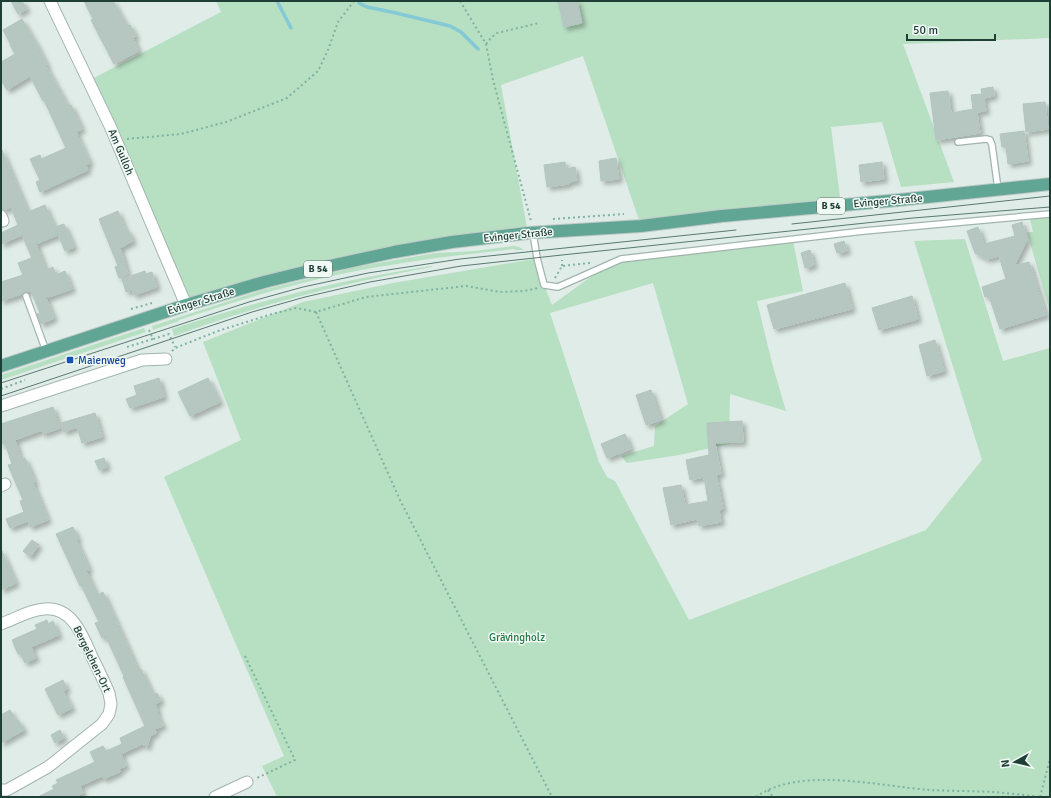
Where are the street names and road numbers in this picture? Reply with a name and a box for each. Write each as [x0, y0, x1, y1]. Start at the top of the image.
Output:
street label: Am Gulloh [105, 127, 137, 177]
street label: Evinger Straße [853, 191, 923, 211]
road number: B 54 [817, 198, 845, 214]
street label: Evinger Straße [483, 225, 553, 245]
road number: B 54 [304, 261, 332, 277]
street label: Evinger Straße [166, 285, 236, 317]
street label: Bergelchen-Ort [70, 624, 114, 695]

